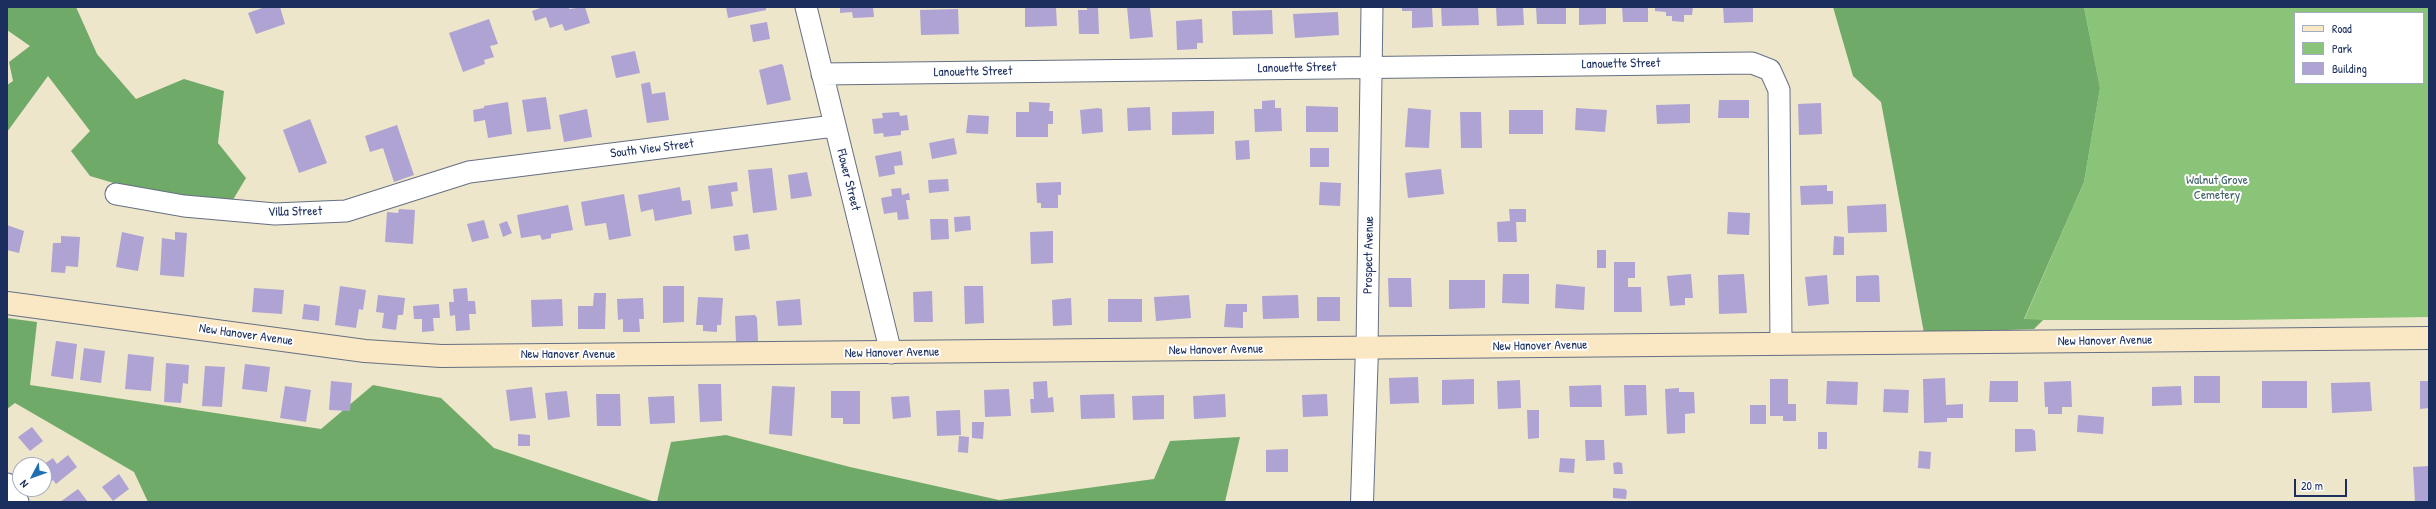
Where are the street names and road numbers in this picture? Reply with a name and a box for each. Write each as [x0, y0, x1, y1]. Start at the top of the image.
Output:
street label: Lanouette Street [1581, 56, 1661, 72]
street label: Lanouette Street [1257, 60, 1337, 76]
street label: Lanouette Street [933, 64, 1013, 80]
street label: South View Street [609, 136, 695, 162]
street label: Flower Street [833, 148, 863, 212]
street label: Villa Street [268, 204, 322, 220]
street label: Prospect Avenue [1361, 216, 1377, 294]
street label: New Hanover Avenue [198, 321, 294, 349]
street label: New Hanover Avenue [2058, 332, 2152, 350]
street label: New Hanover Avenue [1493, 337, 1587, 355]
street label: New Hanover Avenue [1169, 341, 1263, 359]
street label: New Hanover Avenue [845, 344, 939, 362]
street label: New Hanover Avenue [521, 347, 615, 363]

